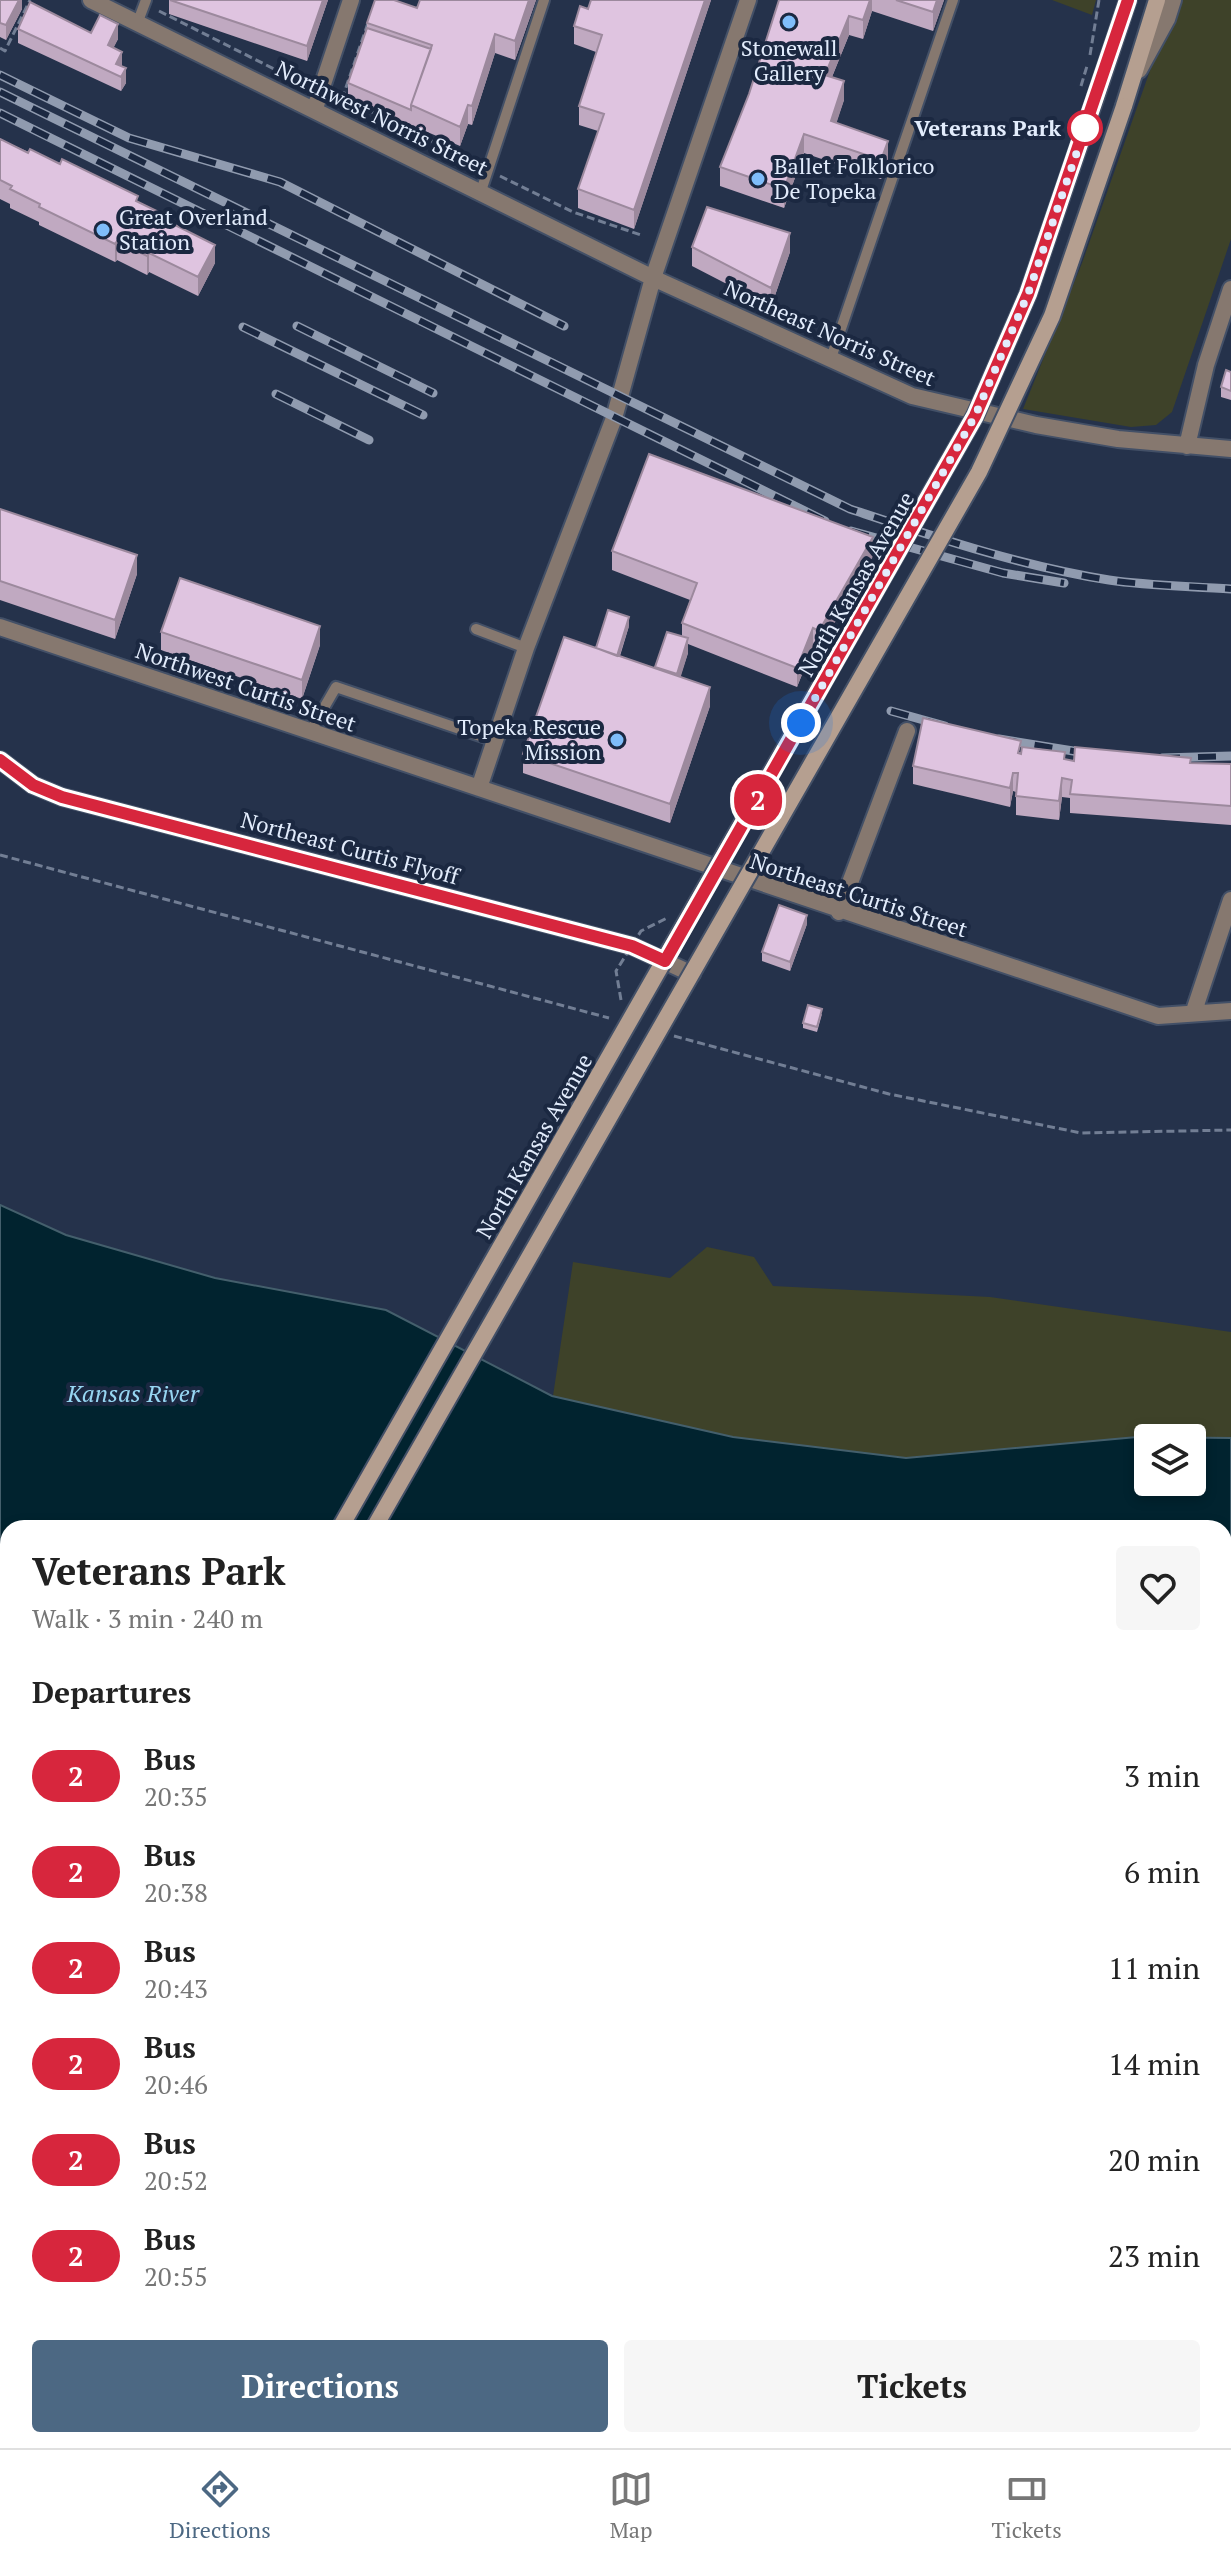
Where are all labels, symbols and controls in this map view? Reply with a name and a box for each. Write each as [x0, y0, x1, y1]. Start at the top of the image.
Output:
marker: Stonewall Gallery [780, 13, 798, 31]
place label: Stonewall Gallery [741, 33, 837, 87]
street label: Northwest Norris Street [271, 53, 493, 182]
marker: Veterans Park [1068, 111, 1102, 145]
place label: Veterans Park [914, 113, 1061, 142]
place label: Ballet Folklorico De Topeka [774, 151, 934, 205]
marker: Ballet Folklorico De Topeka [749, 170, 767, 188]
place label: Great Overland Station [119, 202, 268, 256]
marker: Great Overland Station [94, 221, 112, 239]
street label: Northeast Norris Street [720, 273, 940, 392]
street label: North Kansas Avenue [791, 486, 920, 681]
street label: Northwest Curtis Street [132, 635, 360, 738]
your location [781, 703, 821, 743]
place label: Topeka Rescue Mission [457, 712, 601, 766]
marker: Topeka Rescue Mission [608, 731, 626, 749]
line badge: 2 [732, 774, 784, 826]
text: 2 [750, 781, 766, 818]
street label: Northeast Curtis Flyoff [238, 804, 464, 891]
street label: Northeast Curtis Street [747, 846, 971, 943]
street label: North Kansas Avenue [469, 1048, 598, 1243]
water label: Kansas River [66, 1377, 201, 1409]
map controls [1134, 1424, 1206, 1496]
button: layers [1134, 1424, 1206, 1496]
text: Veterans Park [32, 1546, 285, 1596]
button: heart [1116, 1546, 1200, 1630]
text: Walk · 3 min · 240 m [32, 1601, 263, 1635]
text: Departures [32, 1672, 191, 1712]
text: Bus [144, 1739, 196, 1779]
text: 3 min [1124, 1756, 1200, 1796]
text: 2 [68, 1757, 84, 1794]
text: 20:35 [144, 1779, 208, 1813]
text: Bus [144, 1835, 196, 1875]
text: 6 min [1124, 1852, 1200, 1892]
text: 2 [68, 1853, 84, 1890]
text: 20:38 [144, 1875, 208, 1909]
text: Bus [144, 1931, 196, 1971]
text: 11 min [1108, 1948, 1200, 1988]
text: 2 [68, 1949, 84, 1986]
text: 20:43 [144, 1971, 208, 2005]
text: Bus [144, 2027, 196, 2067]
text: 14 min [1108, 2044, 1200, 2084]
text: 2 [68, 2045, 84, 2082]
text: 20:46 [144, 2067, 208, 2101]
text: Bus [144, 2123, 196, 2163]
text: 20 min [1108, 2140, 1200, 2180]
text: 2 [68, 2141, 84, 2178]
text: 20:52 [144, 2163, 208, 2197]
text: Bus [144, 2219, 196, 2259]
text: 23 min [1108, 2236, 1200, 2276]
text: 2 [68, 2237, 84, 2274]
text: 20:55 [144, 2259, 208, 2293]
button: Directions [32, 2340, 608, 2432]
button: Tickets [624, 2340, 1200, 2432]
tab: Directions [169, 2467, 271, 2544]
tab: Map [609, 2467, 653, 2544]
tab: Tickets [991, 2467, 1062, 2544]

